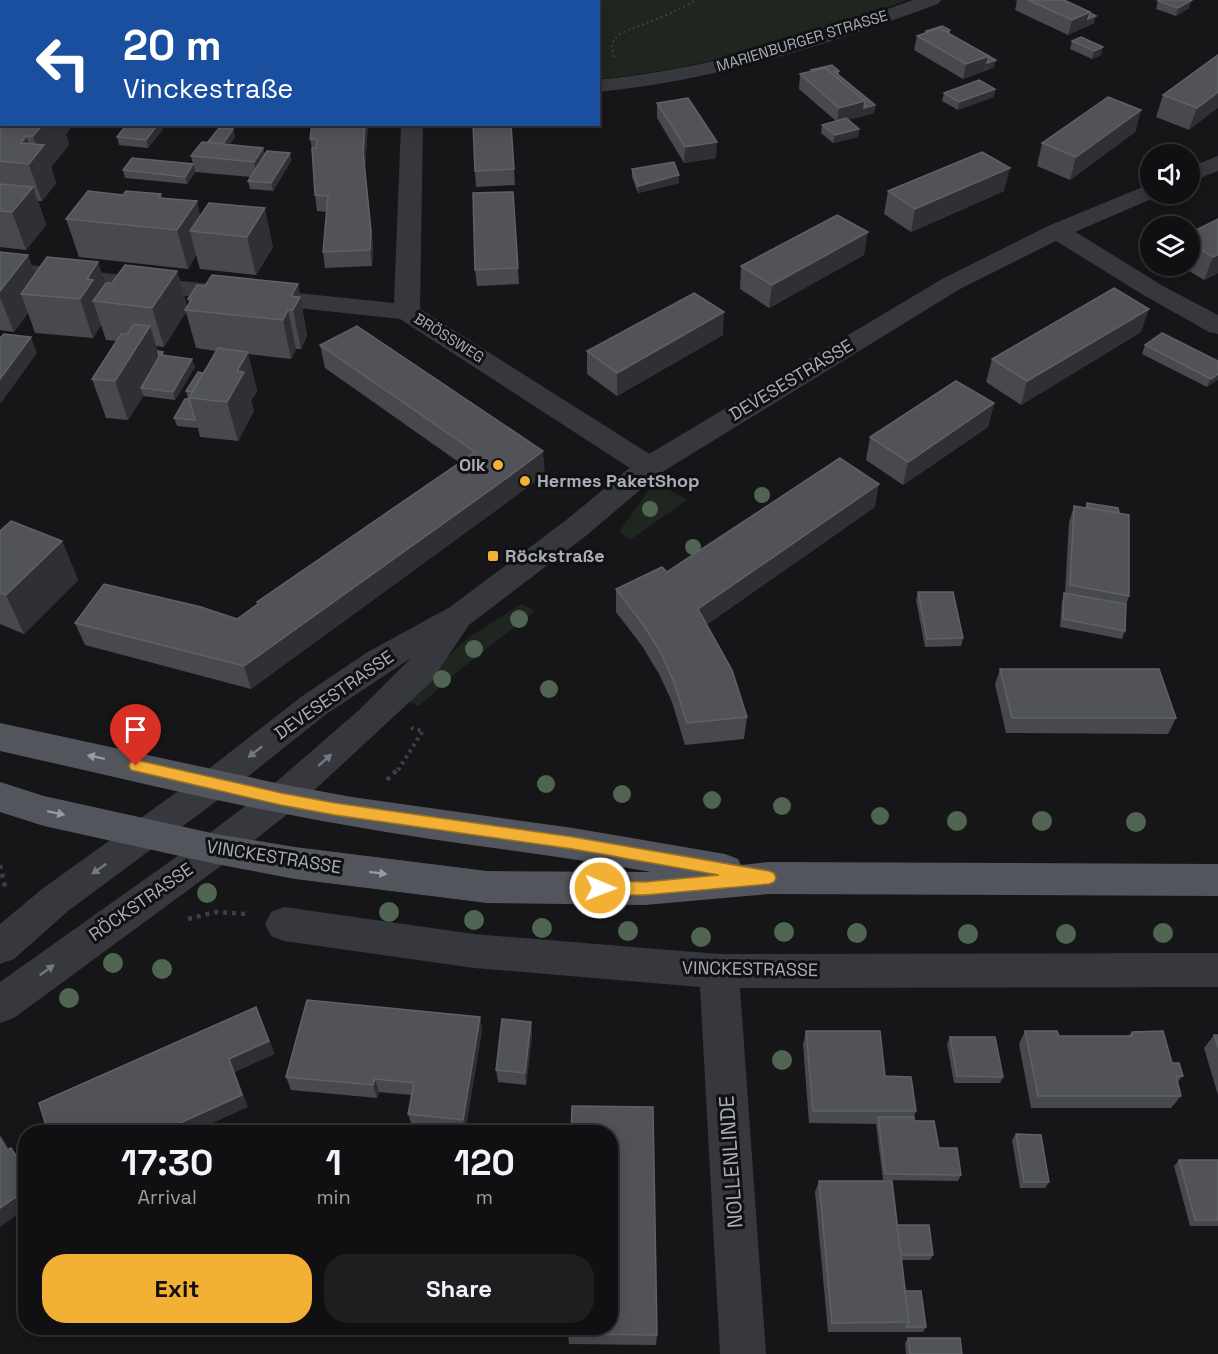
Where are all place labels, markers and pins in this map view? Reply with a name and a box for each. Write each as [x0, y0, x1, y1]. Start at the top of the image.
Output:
place label: Olk [459, 453, 486, 476]
marker: Olk [491, 458, 505, 472]
place label: Hermes PaketShop [537, 469, 700, 492]
marker: Hermes PaketShop [518, 474, 532, 488]
place label: Röckstraße [505, 544, 605, 567]
marker: Röckstraße [486, 549, 500, 563]
pin [110, 704, 161, 766]

